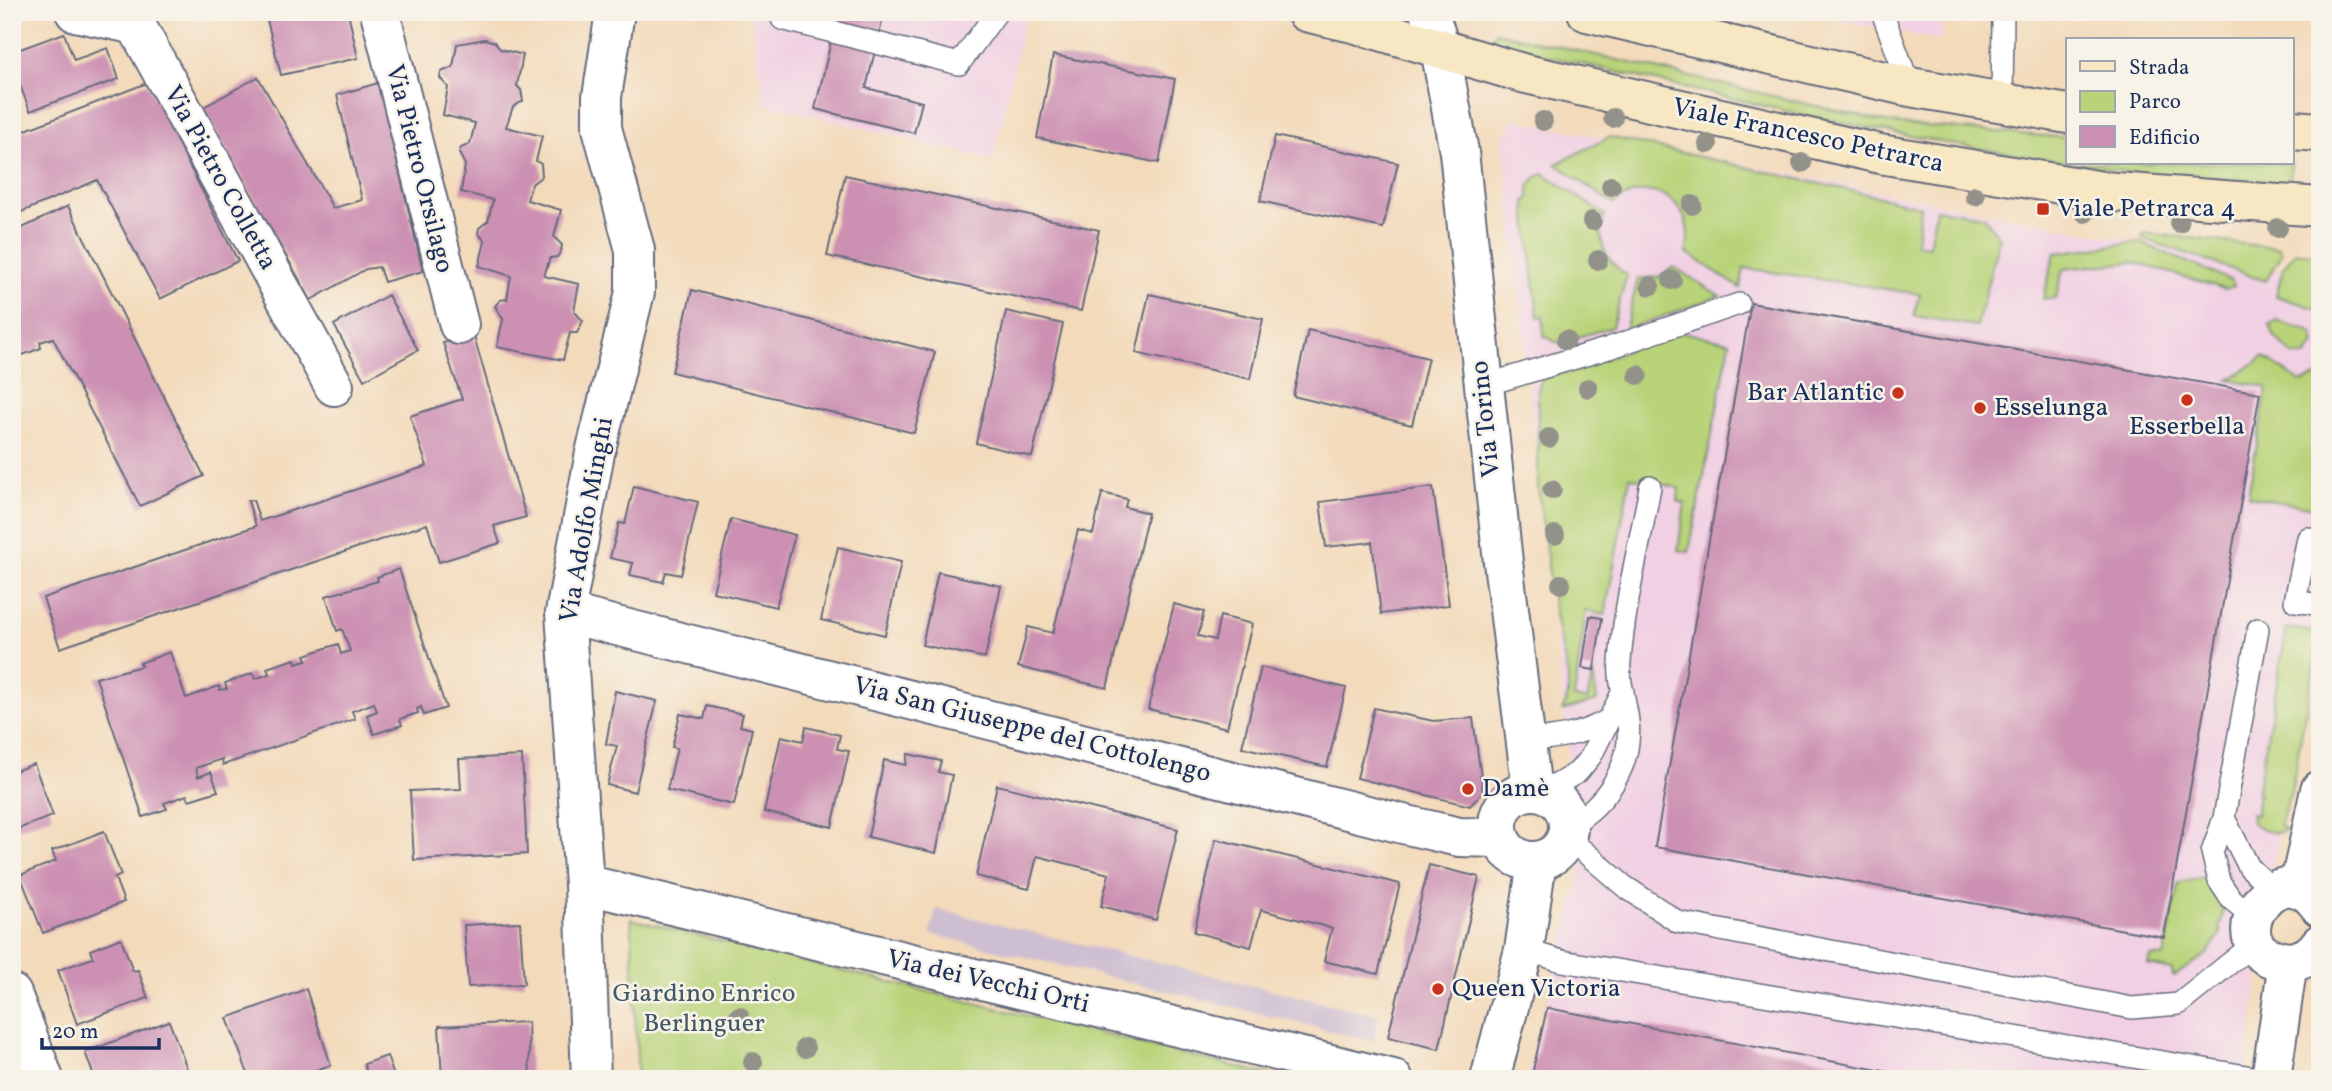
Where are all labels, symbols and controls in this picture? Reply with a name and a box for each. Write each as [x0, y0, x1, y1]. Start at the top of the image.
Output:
legend [2066, 38, 2294, 164]
text: Strada [2129, 54, 2190, 83]
street label: Via Pietro Orsilago [376, 61, 462, 277]
street label: Via Pietro Colletta [154, 79, 286, 277]
text: Parco [2129, 88, 2181, 117]
street label: Viale Francesco Petrarca [1669, 90, 1947, 182]
text: Edificio [2129, 124, 2200, 153]
place label: Viale Petrarca 4 [2057, 191, 2236, 227]
marker: Viale Petrarca 4 [2035, 201, 2051, 217]
street label: Via Torino [1462, 359, 1510, 479]
place label: Bar Atlantic [1747, 375, 1884, 411]
marker: Bar Atlantic [1890, 385, 1906, 401]
place label: Esselunga [1994, 390, 2108, 426]
marker: Esserbella [2179, 392, 2195, 408]
marker: Esselunga [1972, 400, 1988, 416]
place label: Esserbella [2129, 409, 2245, 445]
street label: Via Adolfo Minghi [551, 414, 623, 626]
street label: Via San Giuseppe del Cottolengo [849, 668, 1215, 792]
place label: Damè [1482, 771, 1549, 807]
marker: Damè [1460, 781, 1476, 797]
street label: Via dei Vecchi Orti [883, 941, 1093, 1023]
place label: Queen Victoria [1452, 971, 1621, 1007]
park label: Giardino Enrico Berlinguer [612, 976, 796, 1042]
marker: Queen Victoria [1430, 981, 1446, 997]
scale bar [42, 1007, 159, 1051]
text: 20 m [52, 1018, 98, 1047]

